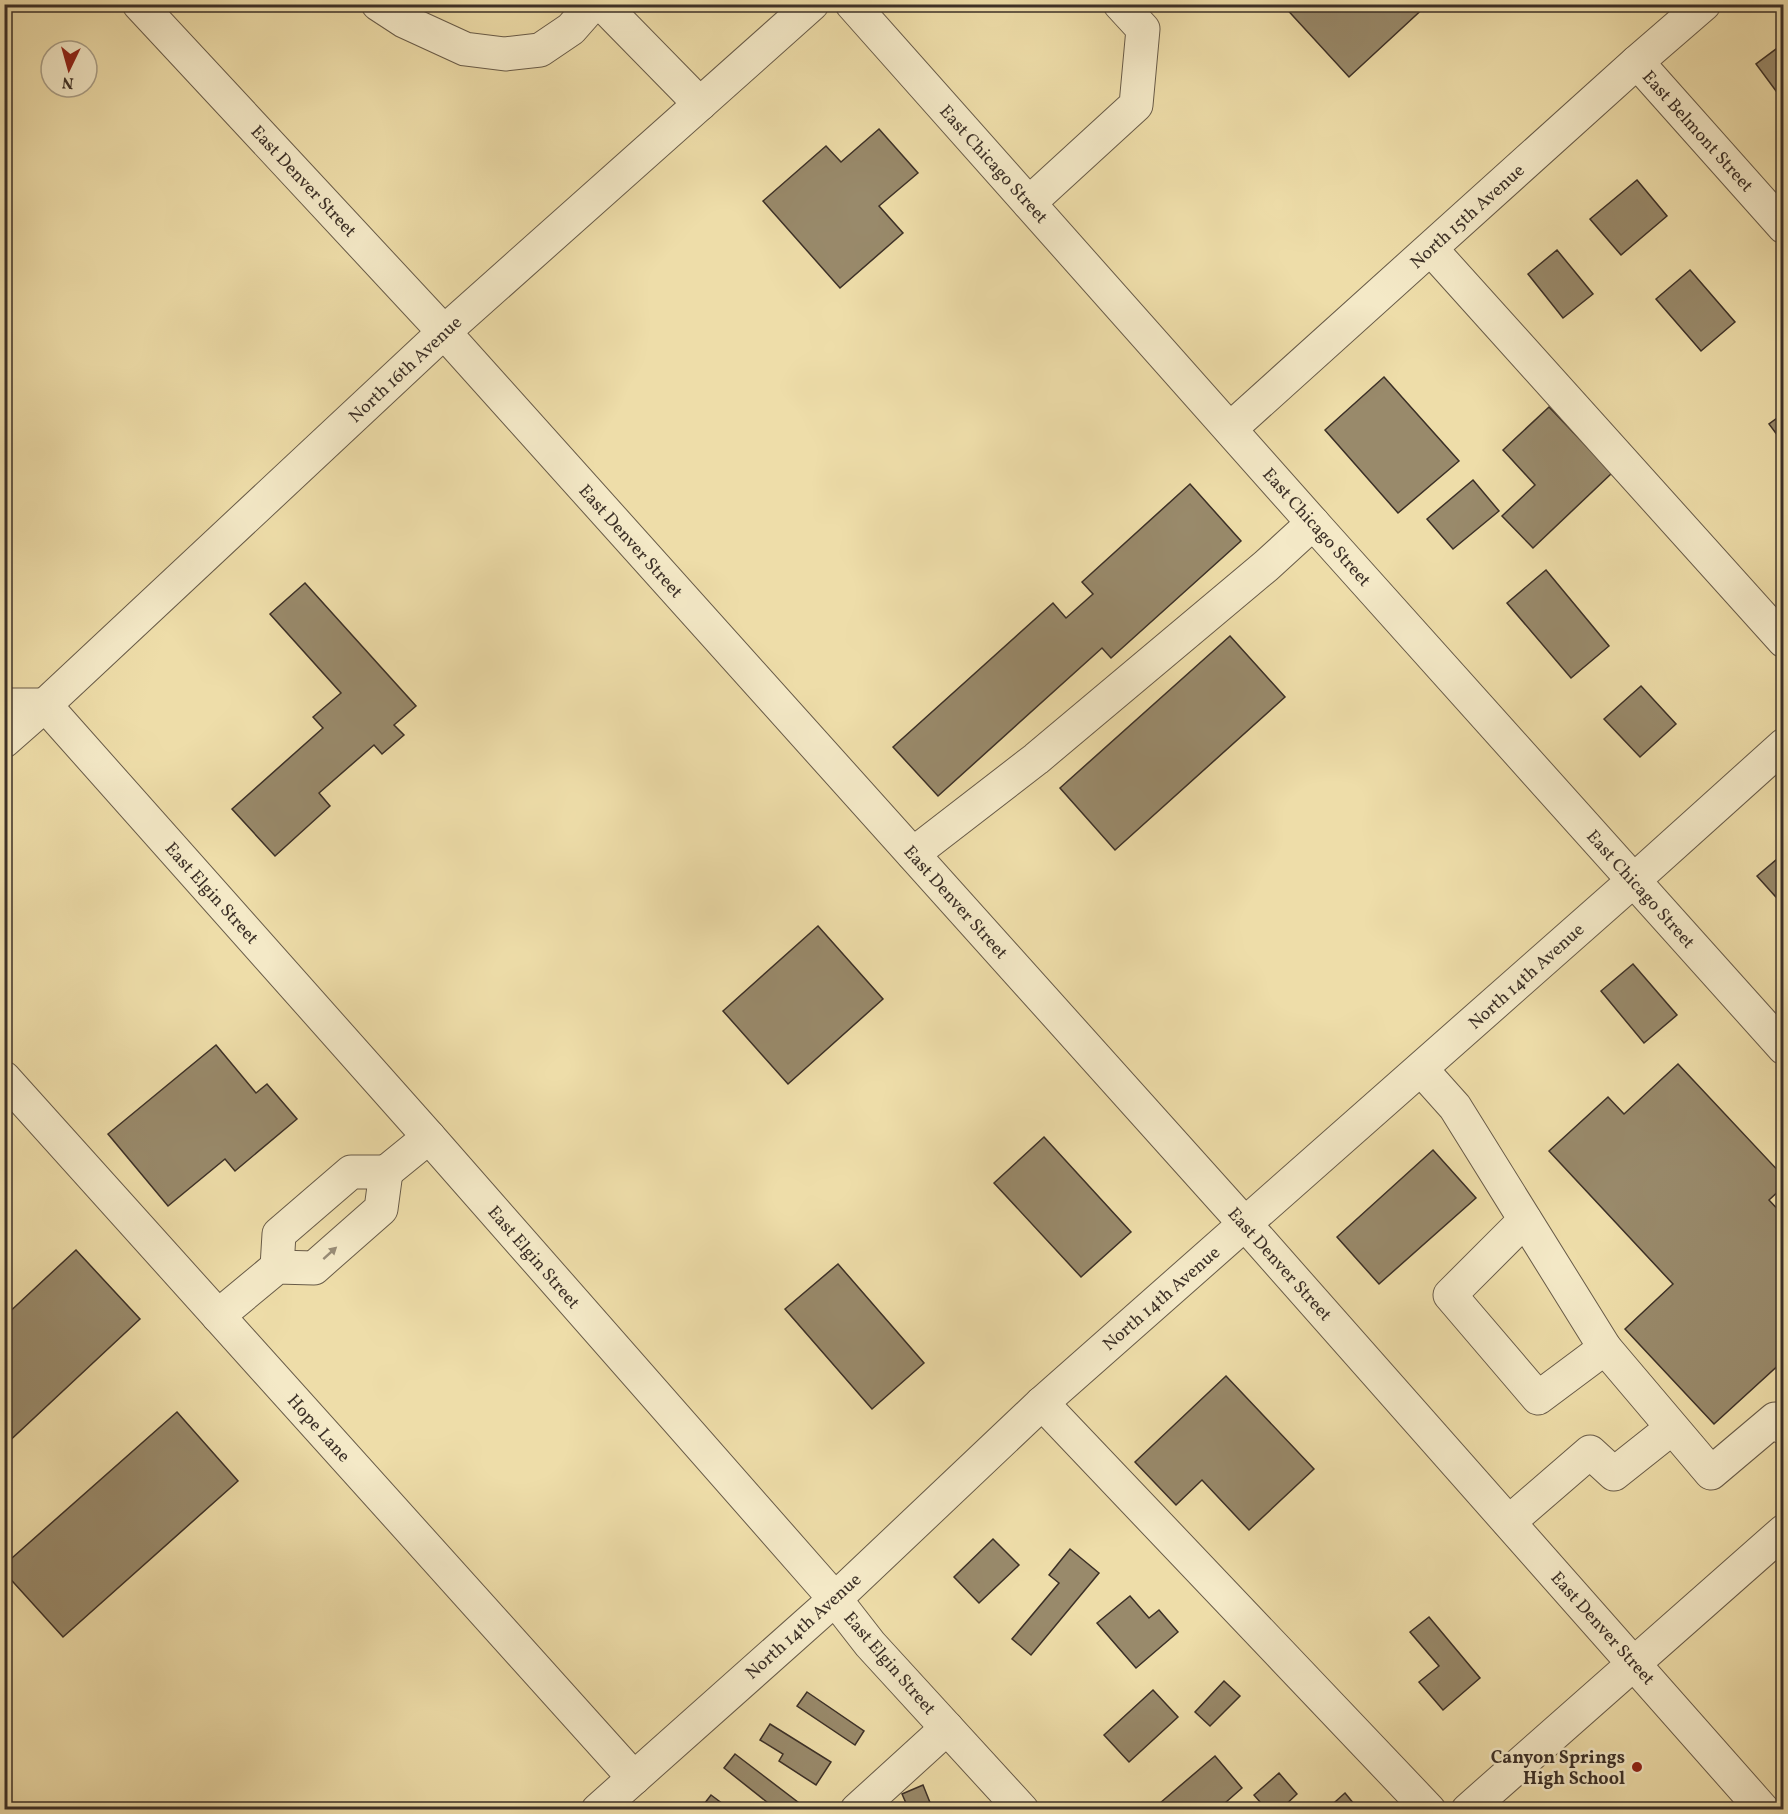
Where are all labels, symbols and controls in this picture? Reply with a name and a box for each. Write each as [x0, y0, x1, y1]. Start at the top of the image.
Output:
north arrow [39, 39, 99, 99]
street label: East Belmont Street [1635, 66, 1758, 198]
text: N [61, 70, 75, 93]
street label: East Chicago Street [933, 100, 1053, 230]
street label: East Denver Street [244, 120, 362, 244]
street label: North 15th Avenue [1405, 159, 1531, 275]
street label: North 16th Avenue [344, 311, 468, 429]
street label: East Chicago Street [1256, 463, 1376, 593]
street label: East Denver Street [572, 480, 688, 604]
street label: East Chicago Street [1580, 825, 1700, 955]
street label: East Elgin Street [158, 837, 264, 951]
street label: East Denver Street [897, 841, 1013, 965]
street label: North 14th Avenue [1464, 918, 1590, 1036]
street label: East Elgin Street [481, 1201, 585, 1315]
street label: East Denver Street [1221, 1203, 1337, 1327]
street label: North 14th Avenue [1098, 1241, 1226, 1357]
one-way arrow [323, 1246, 338, 1260]
street label: Hope Lane [281, 1389, 355, 1469]
street label: East Denver Street [1544, 1567, 1660, 1691]
street label: North 14th Avenue [741, 1568, 867, 1686]
street label: East Elgin Street [837, 1607, 941, 1721]
place label: Canyon Springs High School [1491, 1746, 1625, 1792]
marker: Canyon Springs High School [1630, 1760, 1644, 1774]

